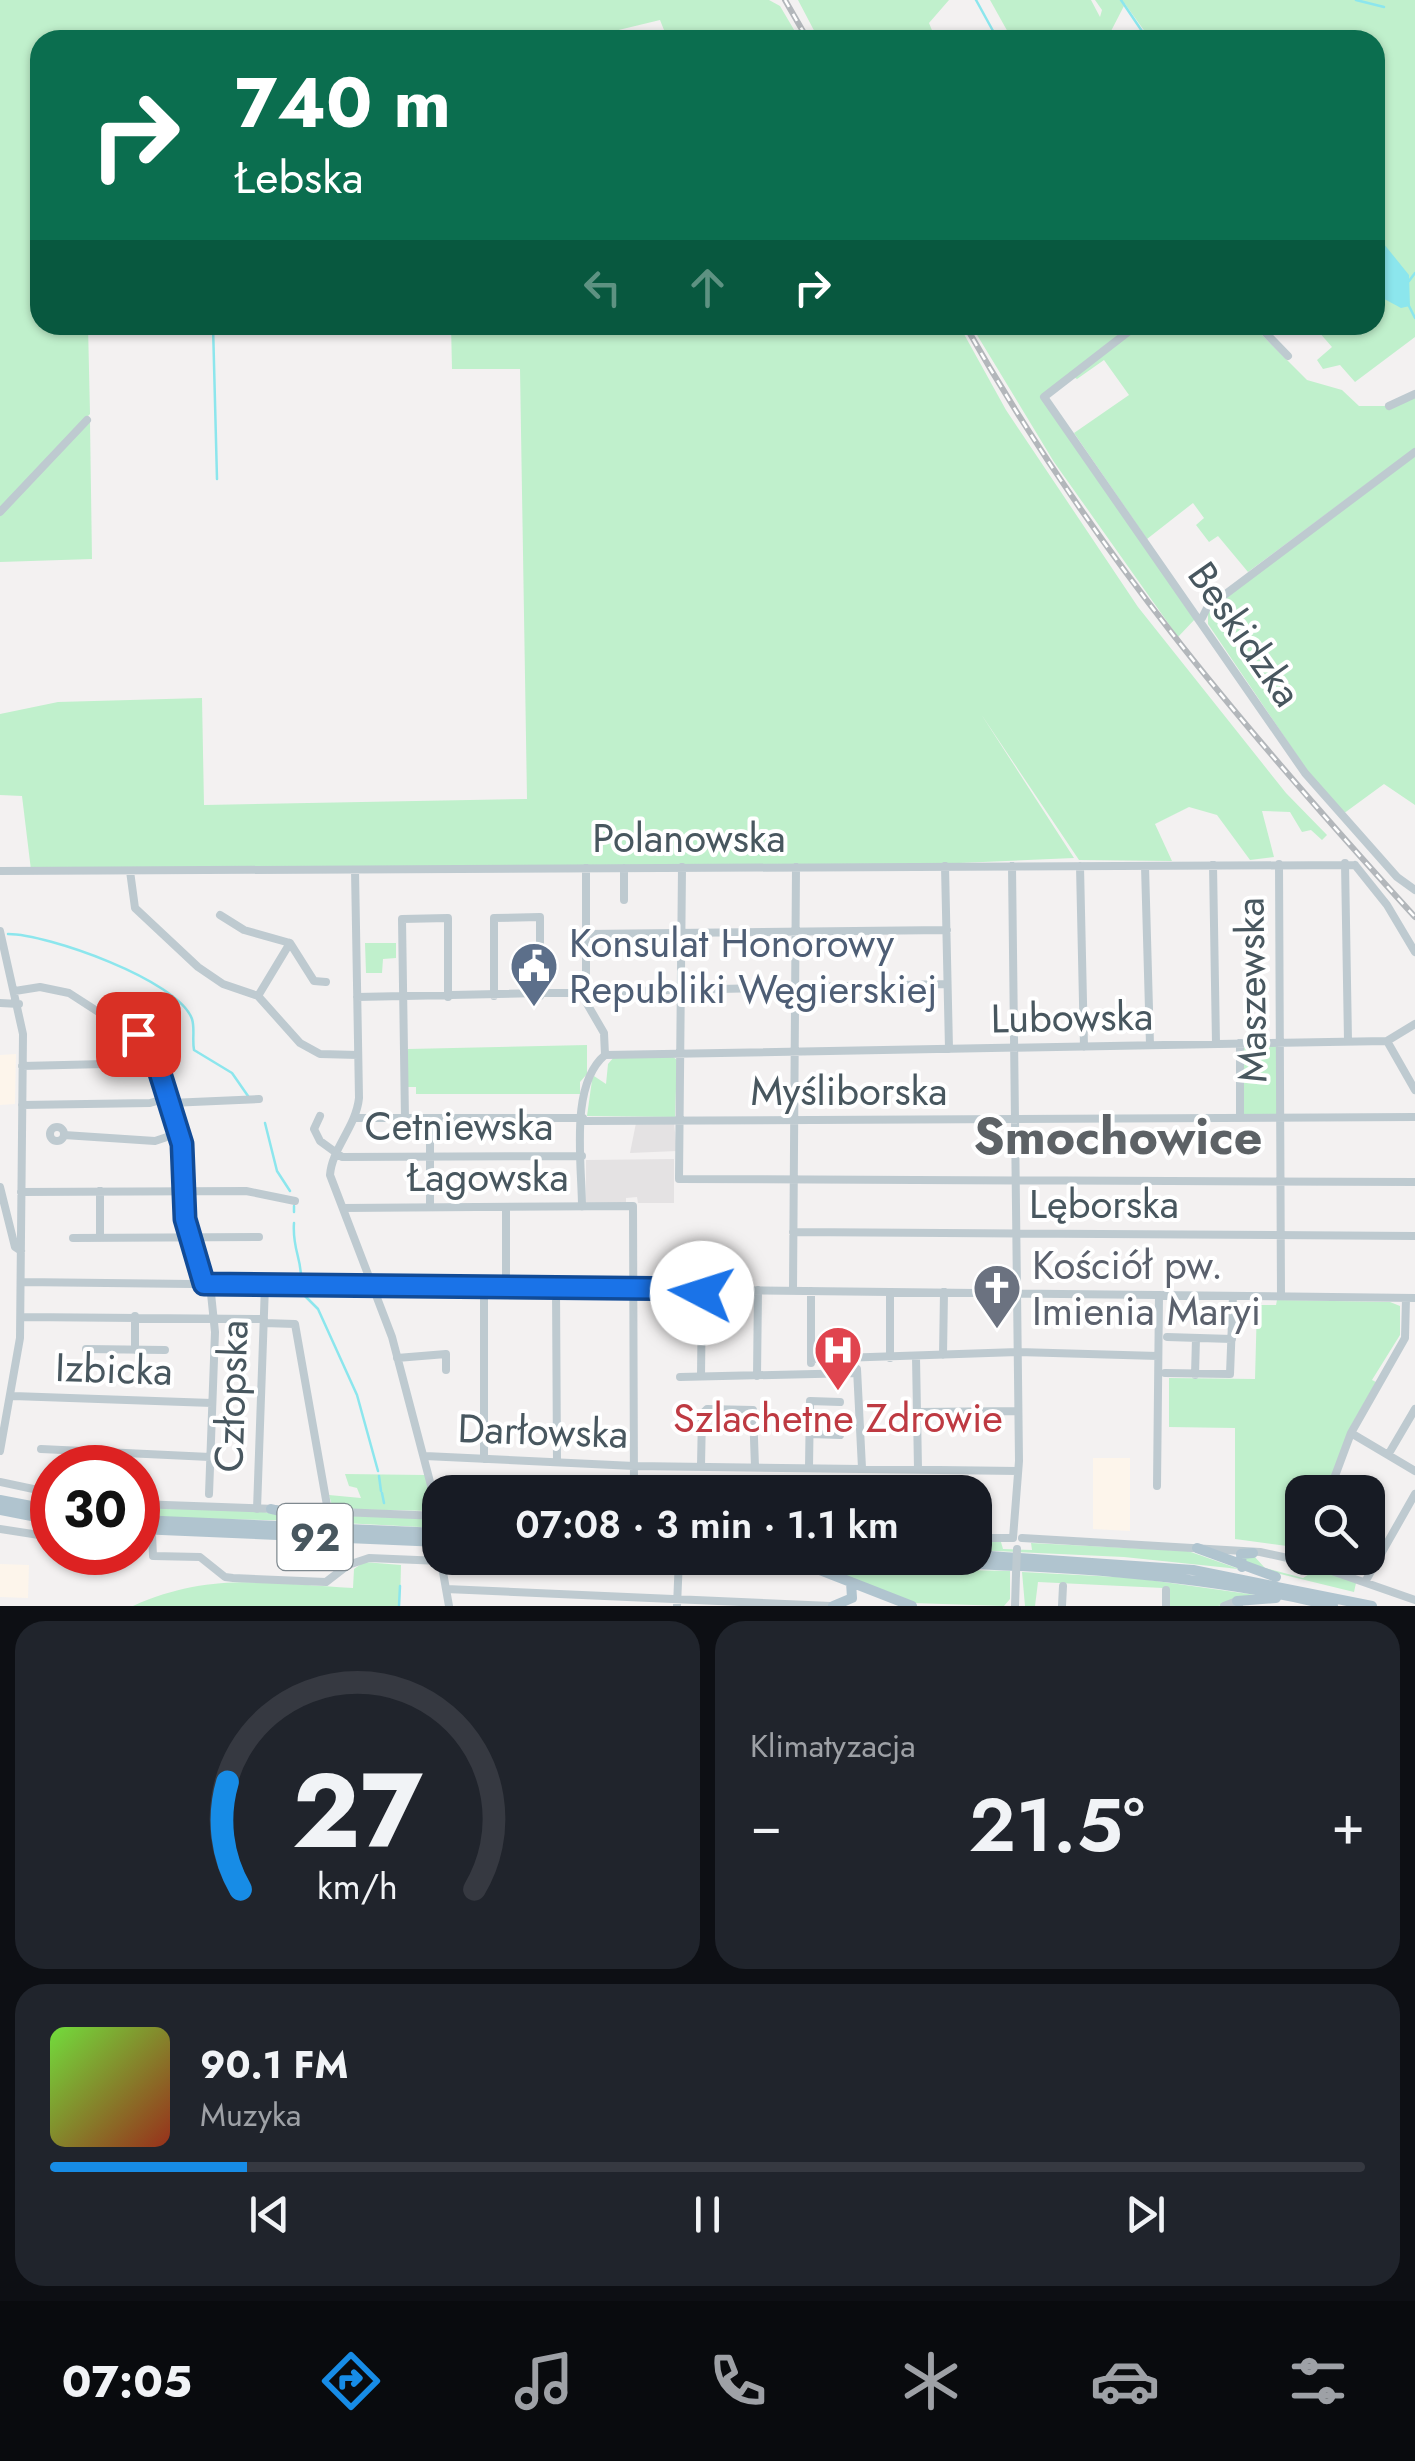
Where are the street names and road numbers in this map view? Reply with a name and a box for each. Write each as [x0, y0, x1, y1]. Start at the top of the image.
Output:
street label: Beskidzka [1174, 550, 1316, 718]
street label: Polanowska [592, 809, 786, 867]
street label: Maszewska [1220, 897, 1282, 1083]
street label: Lubowska [990, 987, 1154, 1047]
street label: Myśliborska [750, 1062, 948, 1120]
street label: Cetniewska [364, 1097, 554, 1155]
street label: Łagowska [406, 1148, 569, 1206]
street label: Lęborska [1029, 1175, 1179, 1233]
street label: Człopska [199, 1319, 263, 1473]
street label: Izbicka [54, 1338, 174, 1400]
street label: Darłowska [457, 1399, 629, 1463]
road number: 92 [278, 1504, 352, 1570]

